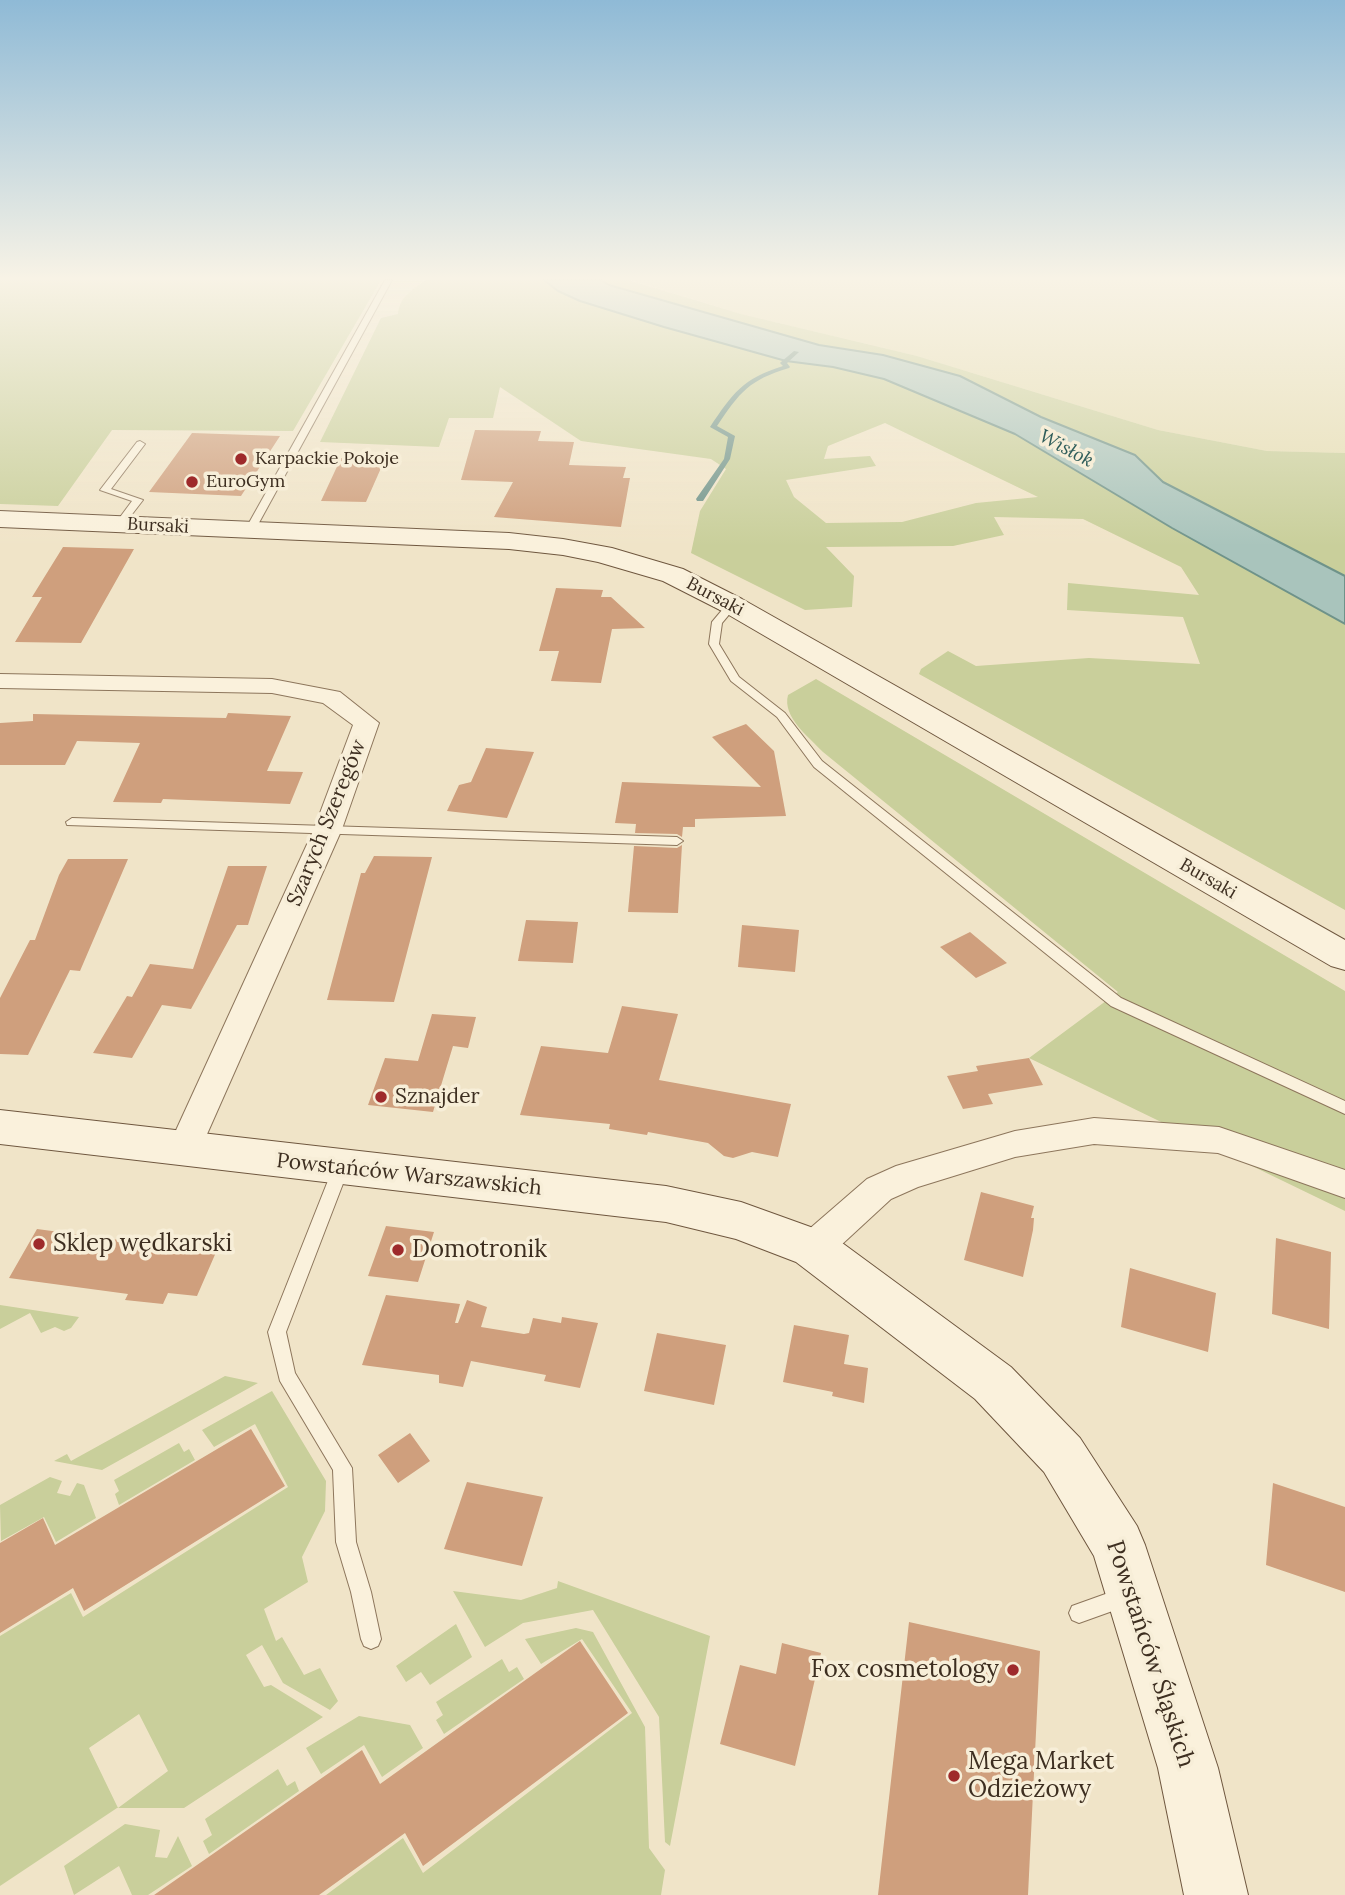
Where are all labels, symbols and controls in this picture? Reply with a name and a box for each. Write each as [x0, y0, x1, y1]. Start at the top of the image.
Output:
water label: Wisłok [1035, 425, 1097, 473]
place label: Karpackie Pokoje [255, 448, 399, 470]
marker: Karpackie Pokoje [233, 451, 249, 467]
place label: EuroGym [206, 471, 285, 493]
marker: EuroGym [184, 474, 200, 490]
street label: Bursaki [126, 514, 190, 538]
street label: Bursaki [683, 573, 747, 621]
street label: Szarych Szeregów [282, 736, 372, 910]
street label: Bursaki [1176, 854, 1240, 904]
place label: Sznajder [395, 1084, 480, 1110]
marker: Sznajder [373, 1089, 389, 1105]
street label: Powstańców Warszawskich [275, 1149, 543, 1201]
place label: Sklep wędkarski [53, 1230, 232, 1258]
marker: Sklep wędkarski [31, 1236, 47, 1252]
place label: Domotronik [412, 1236, 547, 1264]
marker: Domotronik [390, 1242, 406, 1258]
street label: Powstańców Śląskich [1100, 1537, 1200, 1771]
place label: Fox cosmetology [811, 1656, 999, 1684]
marker: Fox cosmetology [1005, 1662, 1021, 1678]
place label: Mega Market Odzieżowy [968, 1748, 1114, 1804]
marker: Mega Market Odzieżowy [946, 1768, 962, 1784]

